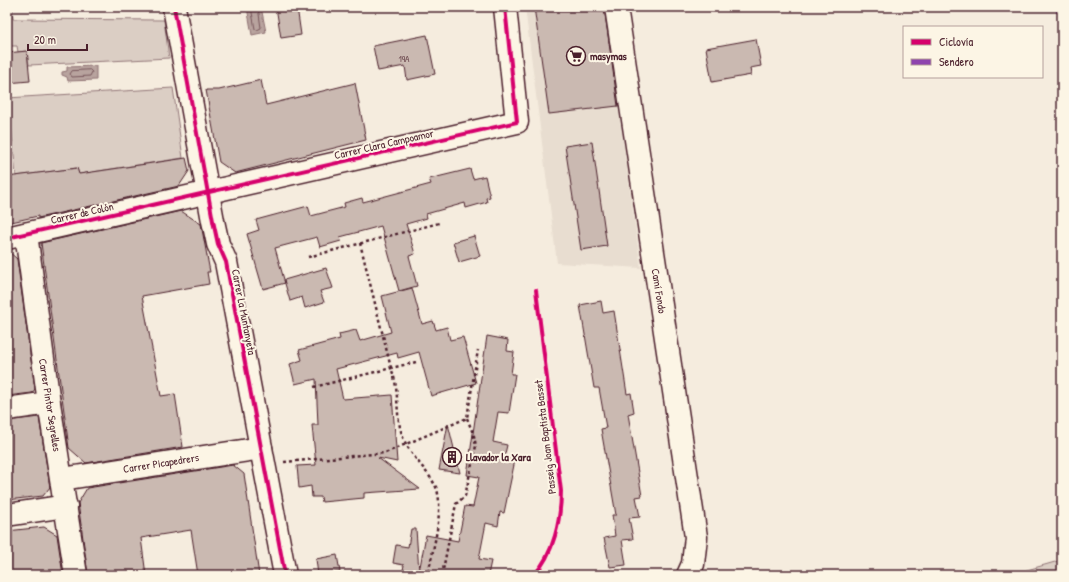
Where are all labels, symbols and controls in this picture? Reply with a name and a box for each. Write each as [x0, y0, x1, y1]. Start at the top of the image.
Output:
scale bar [28, 26, 87, 52]
legend [903, 26, 1043, 78]
text: 20 m [34, 31, 56, 48]
text: Ciclovía [939, 33, 973, 50]
supermarket icon: masymas [565, 45, 587, 67]
place label: masymas [590, 49, 627, 64]
house number: 19A [399, 53, 410, 65]
text: Sendero [939, 53, 974, 70]
street label: Carrer Clara Campoamor [333, 126, 436, 162]
street label: Carrer de Colón [49, 199, 115, 227]
street label: Carrer La Muntanyeta [229, 268, 259, 357]
street label: Camí Fondo [649, 268, 670, 315]
street label: Carrer Pintor Segrelles [36, 358, 64, 452]
street label: Passeig Joan Baptista Basset [531, 379, 559, 495]
building icon: Llavador la Xara [441, 446, 463, 468]
street label: Carrer Picapedrers [122, 450, 200, 476]
place label: Llavador la Xara [466, 450, 531, 464]

